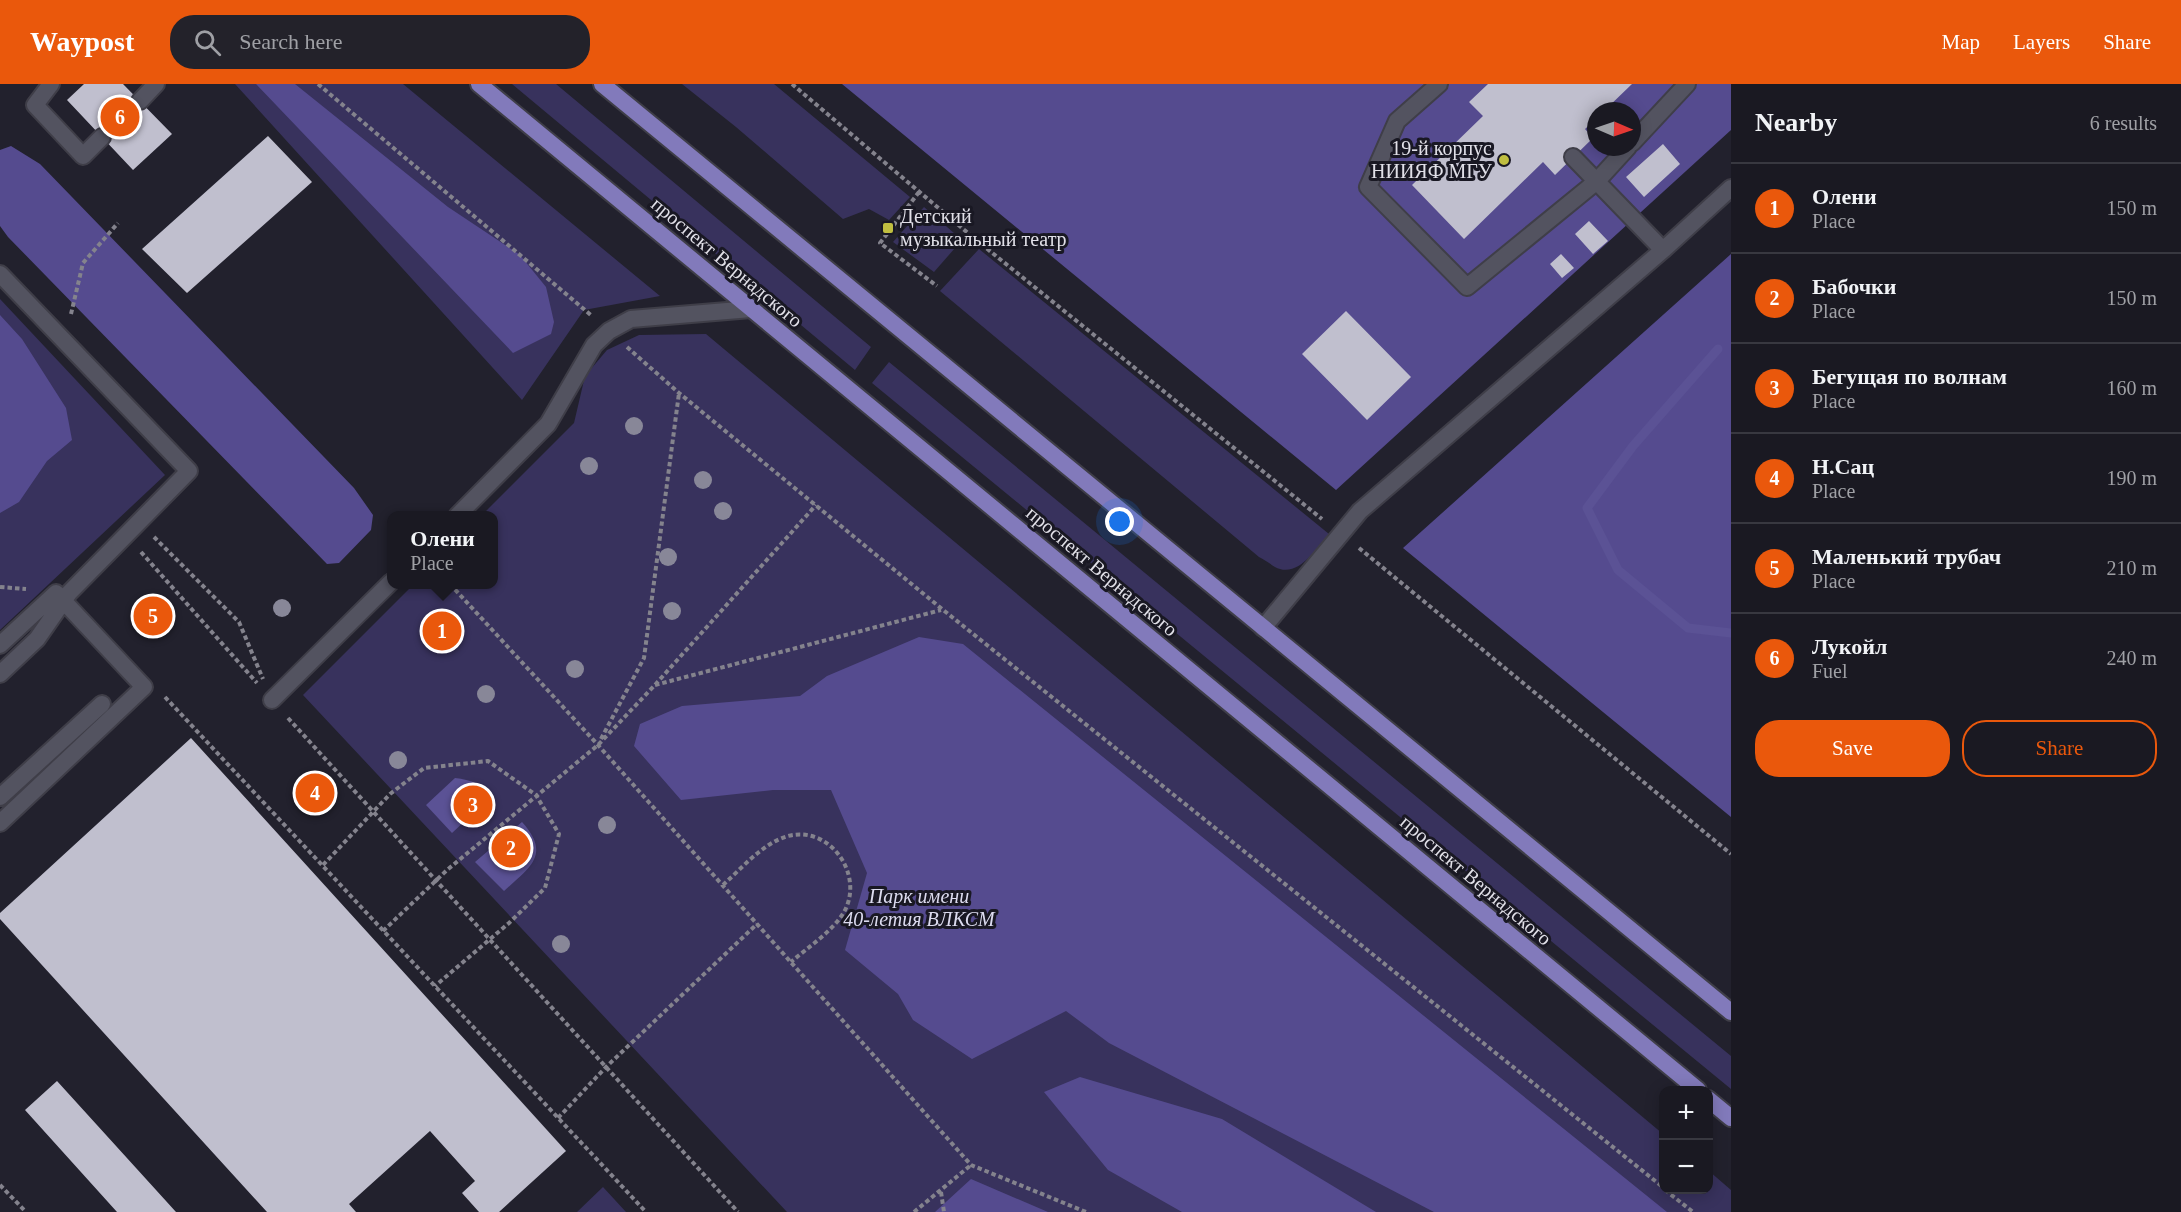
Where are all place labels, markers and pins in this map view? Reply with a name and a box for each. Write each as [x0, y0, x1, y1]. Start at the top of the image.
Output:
pin: 6 [100, 94, 140, 140]
place label: 19-й корпус НИИЯФ МГУ [1371, 137, 1493, 182]
marker: 19-й корпус НИИЯФ МГУ [1497, 153, 1511, 167]
place label: Детский музыкальный театр [900, 205, 1067, 251]
marker: Детский музыкальный театр [881, 221, 895, 235]
pin: 5 [134, 594, 172, 638]
pin: 1 [422, 608, 462, 654]
pin: 4 [296, 770, 334, 816]
pin: 3 [454, 782, 492, 828]
pin: 2 [492, 826, 530, 870]

